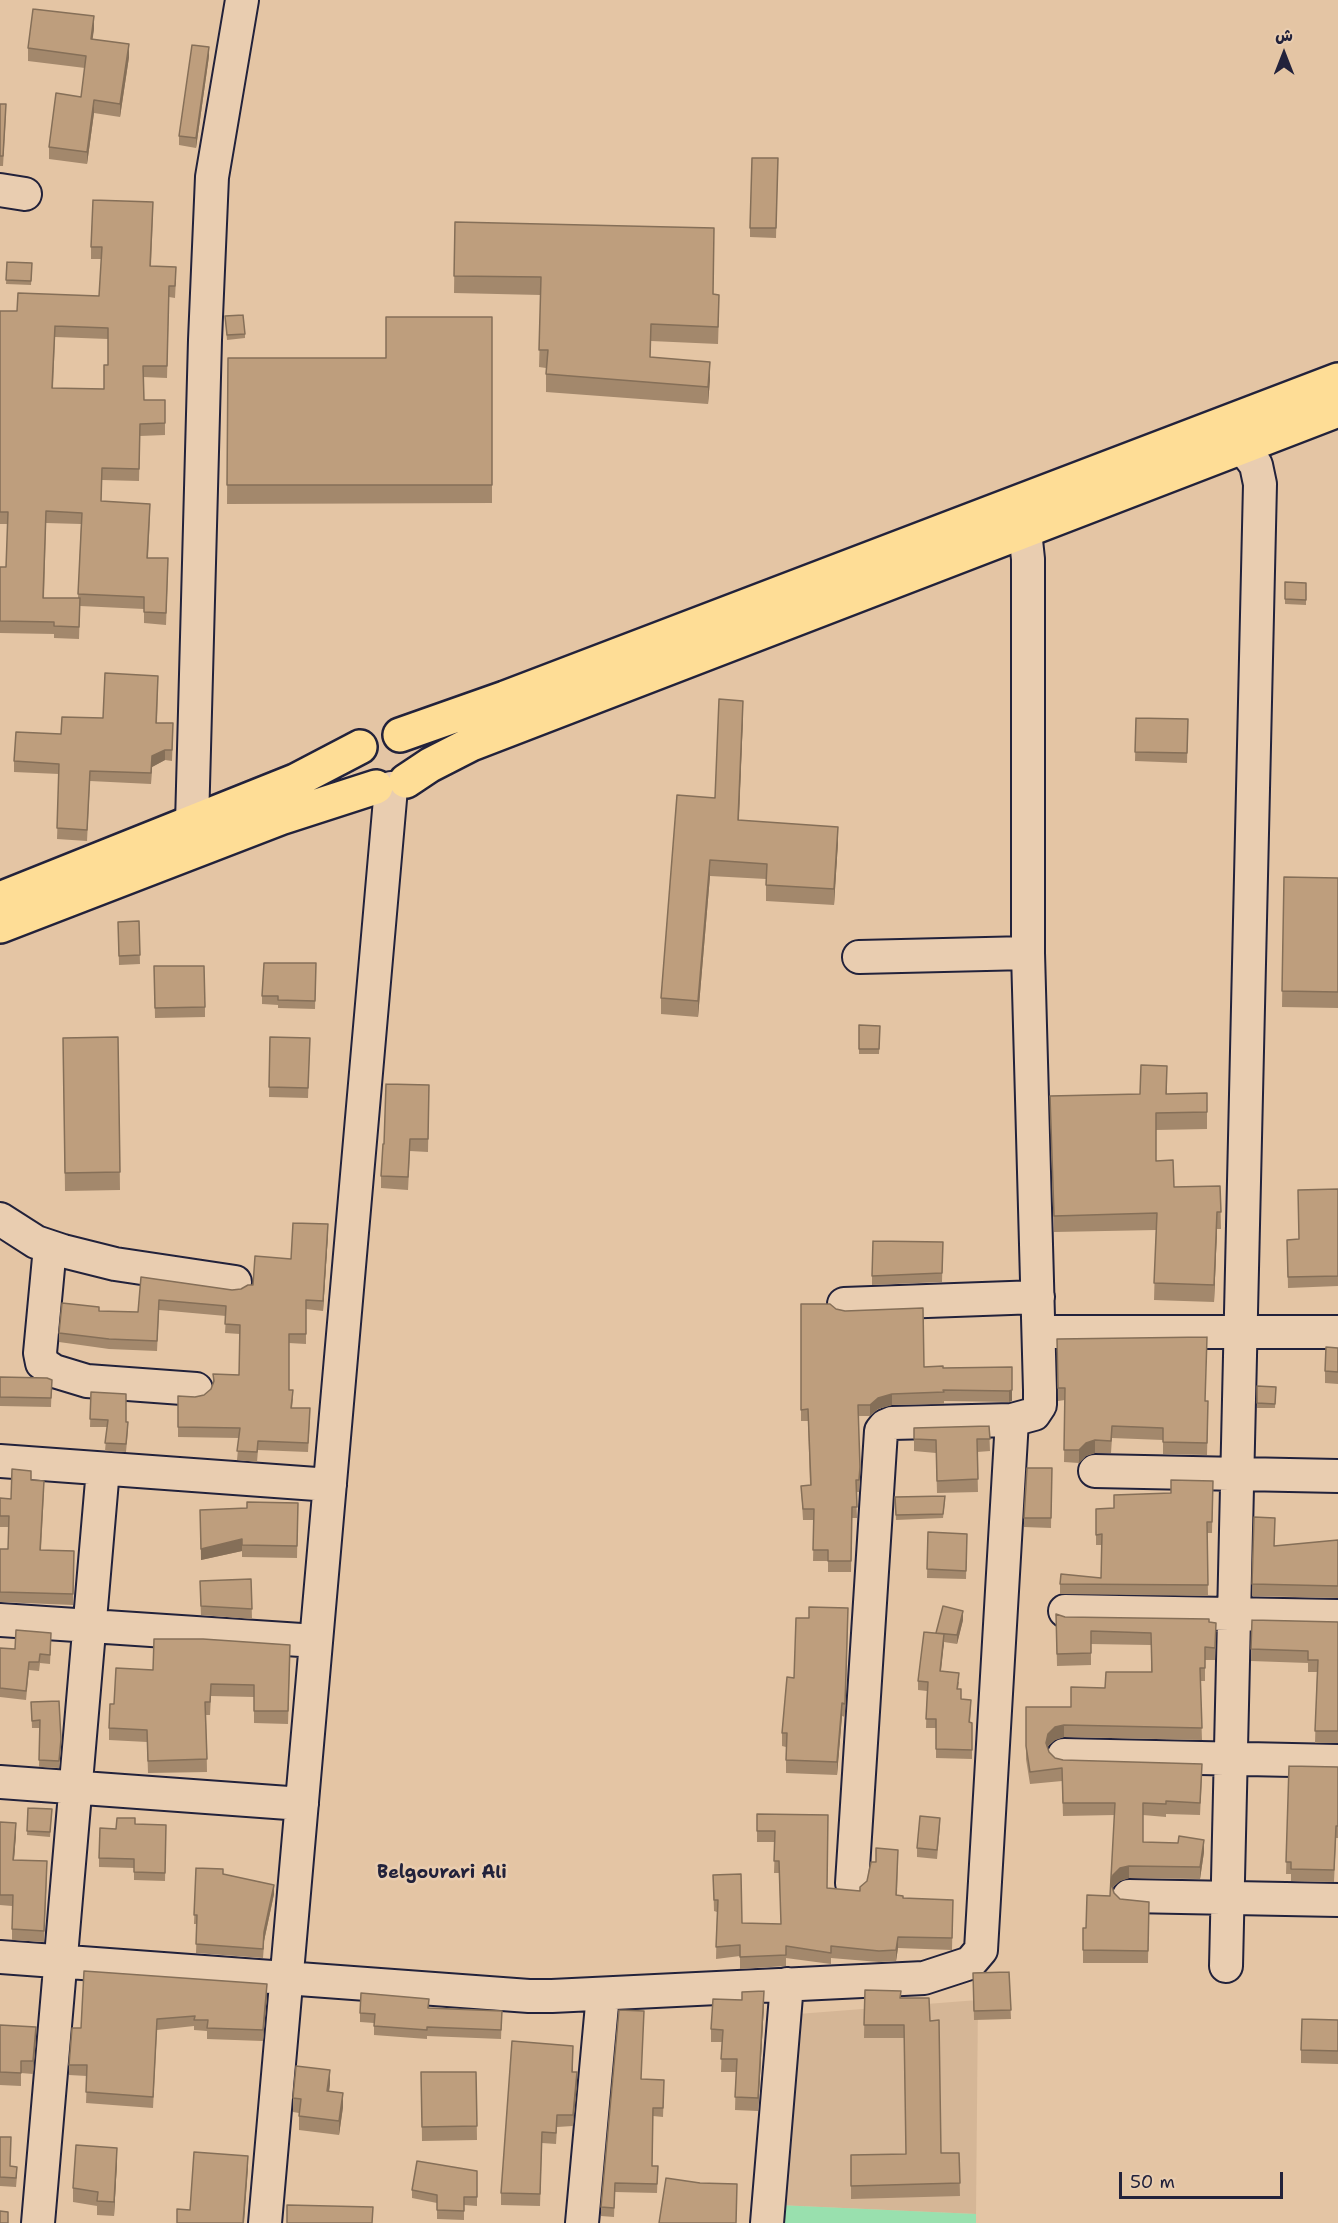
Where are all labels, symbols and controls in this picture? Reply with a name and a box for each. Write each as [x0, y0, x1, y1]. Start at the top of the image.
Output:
north arrow [1254, 24, 1314, 84]
text: ش [1275, 25, 1293, 46]
district label: Belgourari Ali [377, 1862, 507, 1884]
scale bar [1122, 2160, 1286, 2198]
text: 50 m [1130, 2170, 1175, 2194]

